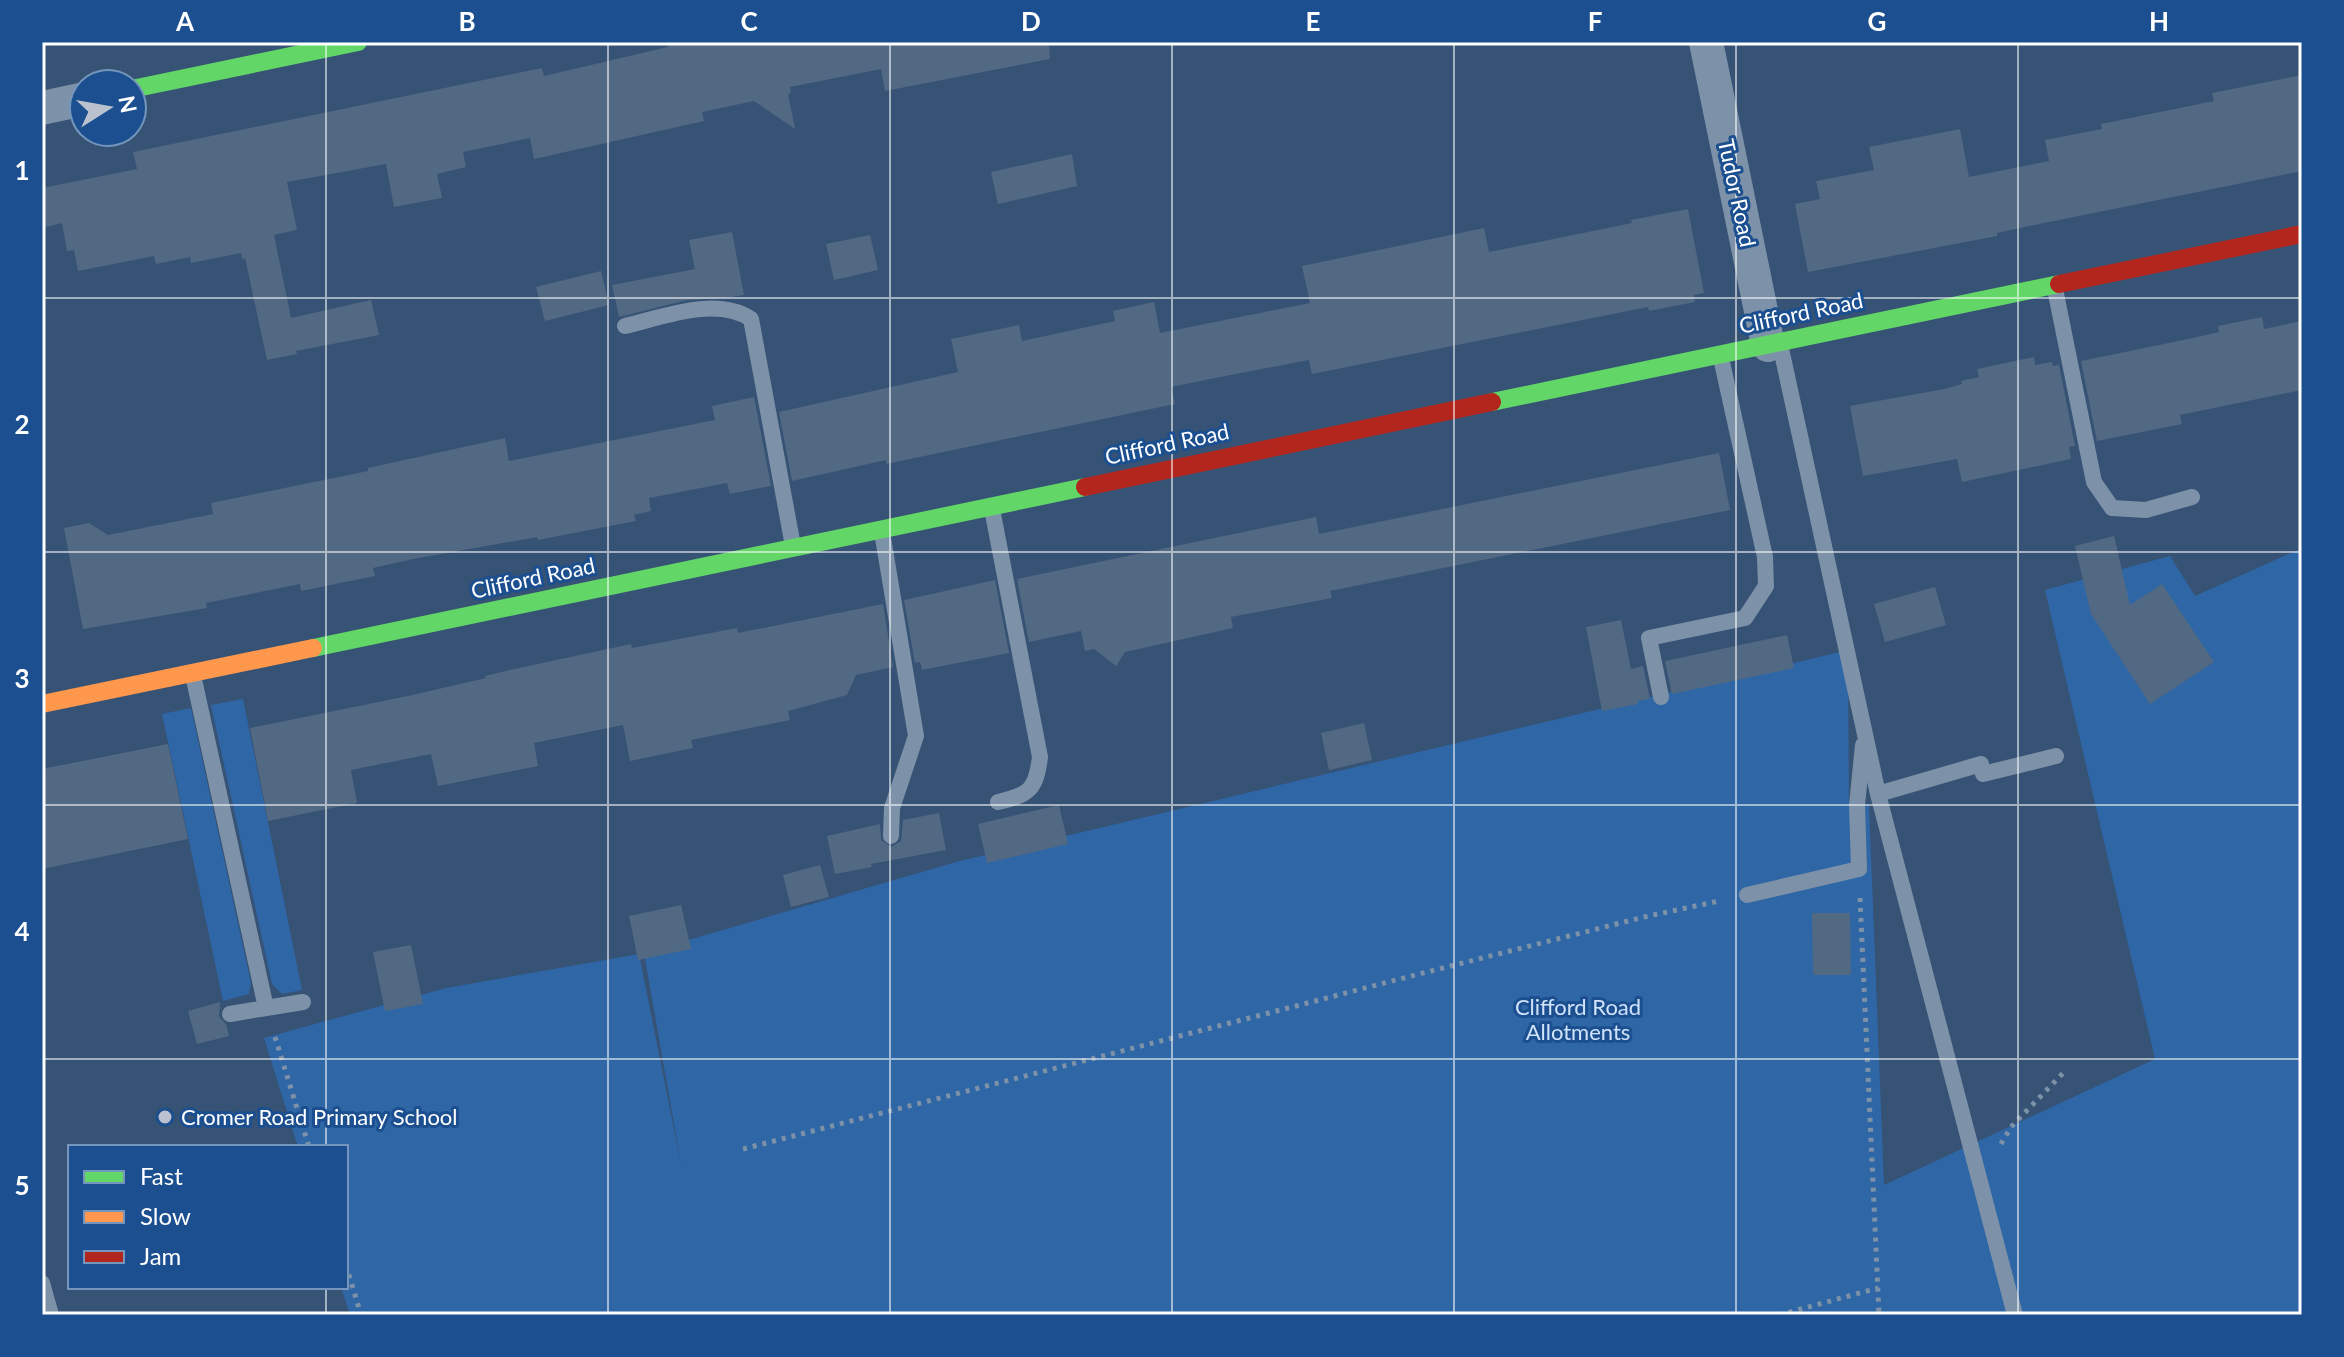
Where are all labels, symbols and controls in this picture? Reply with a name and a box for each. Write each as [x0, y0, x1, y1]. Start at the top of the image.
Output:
text: A [175, 5, 195, 37]
text: B [458, 5, 476, 37]
text: C [740, 5, 758, 37]
text: D [1021, 5, 1041, 37]
text: E [1306, 5, 1320, 37]
text: F [1588, 5, 1602, 37]
text: G [1868, 5, 1886, 37]
text: H [2149, 5, 2169, 37]
north arrow [68, 68, 148, 148]
text: N [113, 93, 143, 115]
street label: Tudor Road [1713, 136, 1762, 249]
text: 1 [14, 154, 30, 186]
street label: Clifford Road [1736, 286, 1865, 339]
text: 2 [14, 408, 30, 440]
street label: Clifford Road [1102, 417, 1231, 470]
street label: Clifford Road [468, 551, 597, 604]
text: 3 [14, 662, 30, 694]
text: 4 [14, 915, 30, 947]
park label: Clifford Road Allotments [1515, 993, 1641, 1045]
place label: Cromer Road Primary School [181, 1103, 458, 1130]
marker: Cromer Road Primary School [156, 1108, 174, 1126]
legend [68, 1145, 348, 1289]
text: Fast [140, 1161, 183, 1190]
text: 5 [14, 1169, 30, 1201]
text: Slow [140, 1201, 191, 1230]
text: Jam [140, 1241, 181, 1270]

